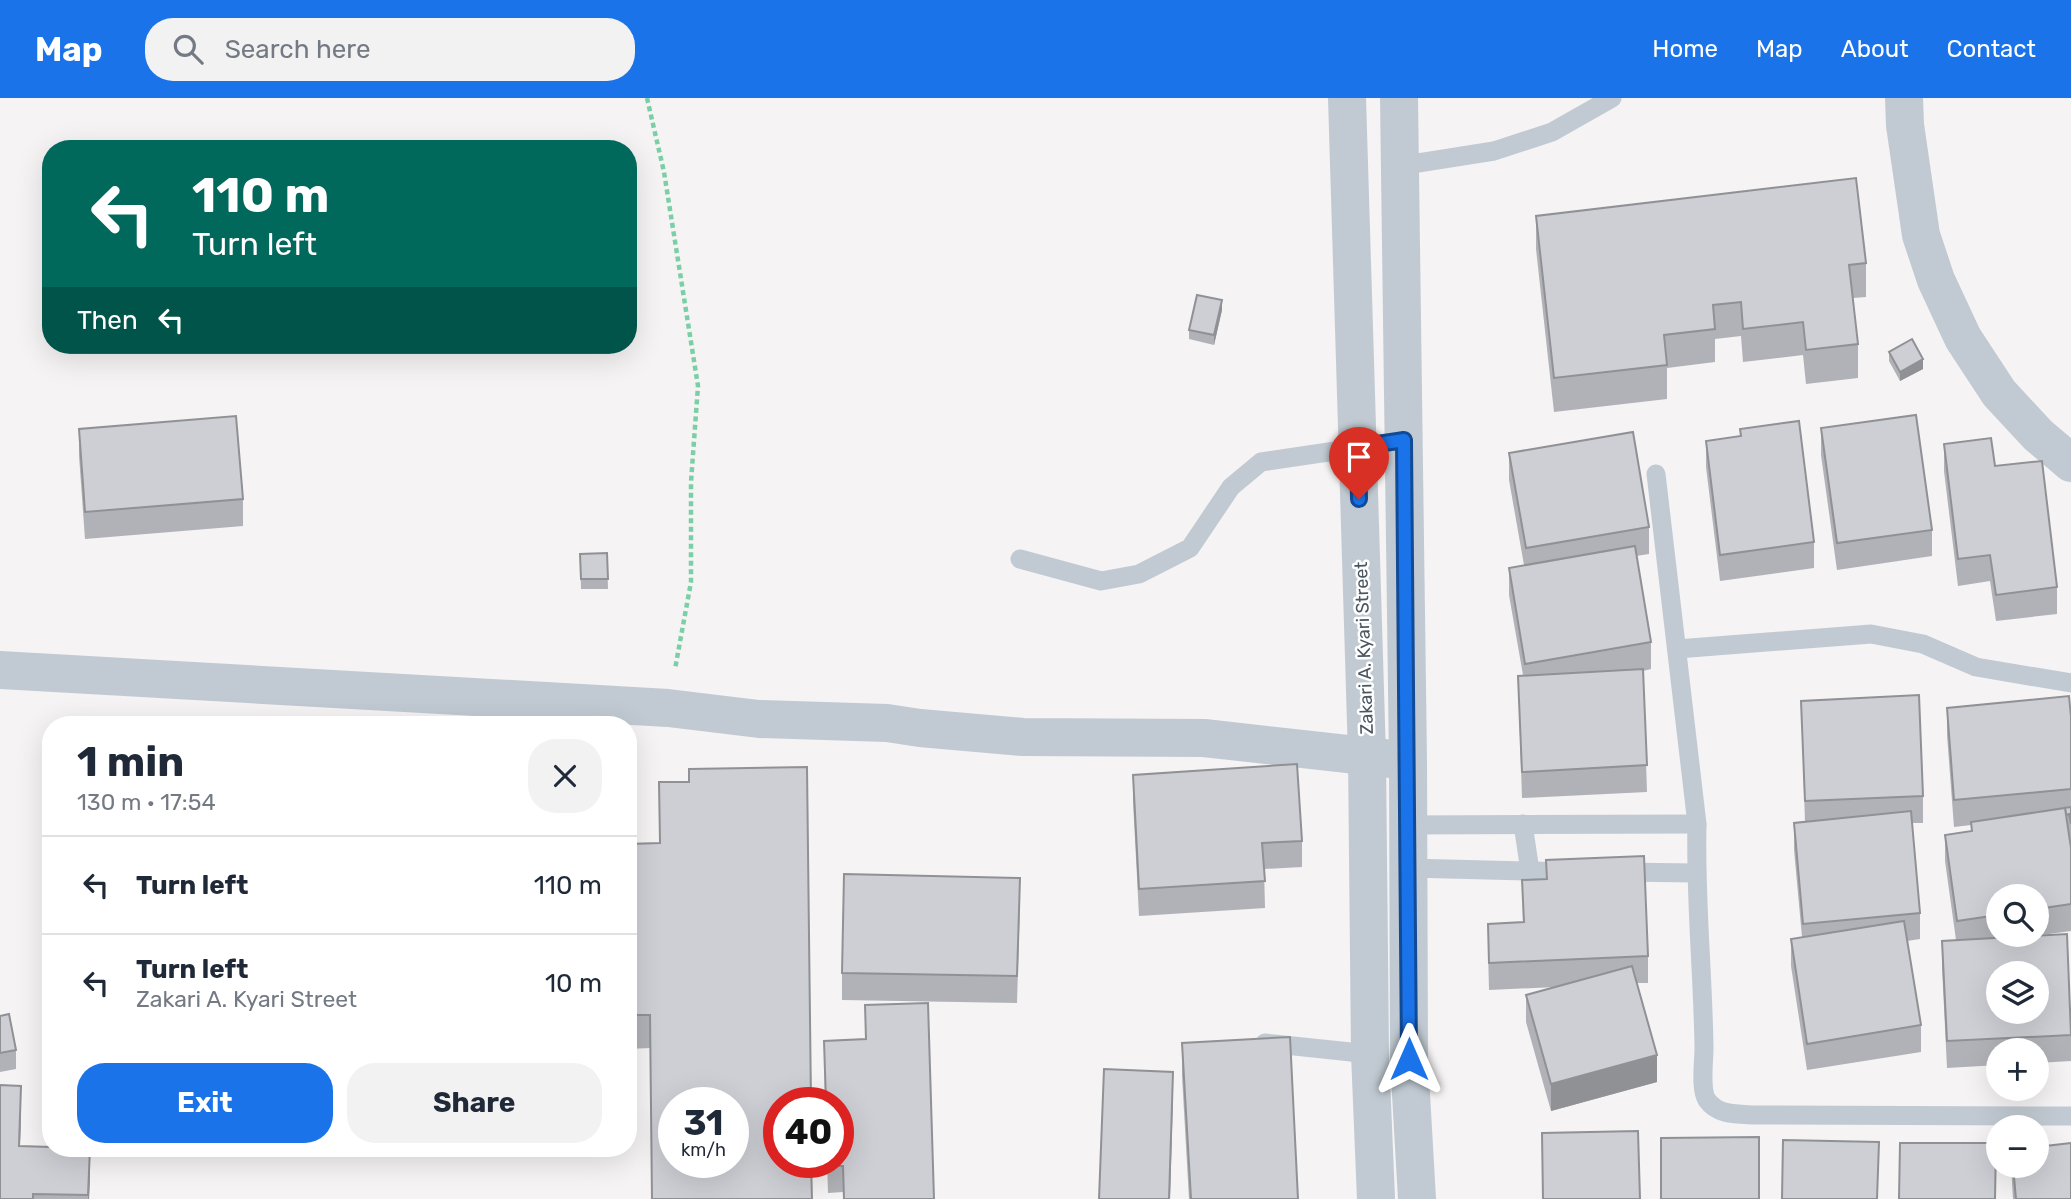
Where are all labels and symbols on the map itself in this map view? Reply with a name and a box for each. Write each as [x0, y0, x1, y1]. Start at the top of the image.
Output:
pin [1329, 427, 1389, 499]
street label: Zakari A. Kyari Street [1350, 561, 1378, 735]
position arrow [1372, 1022, 1446, 1096]
speed limit sign: 40 [763, 1087, 854, 1178]

